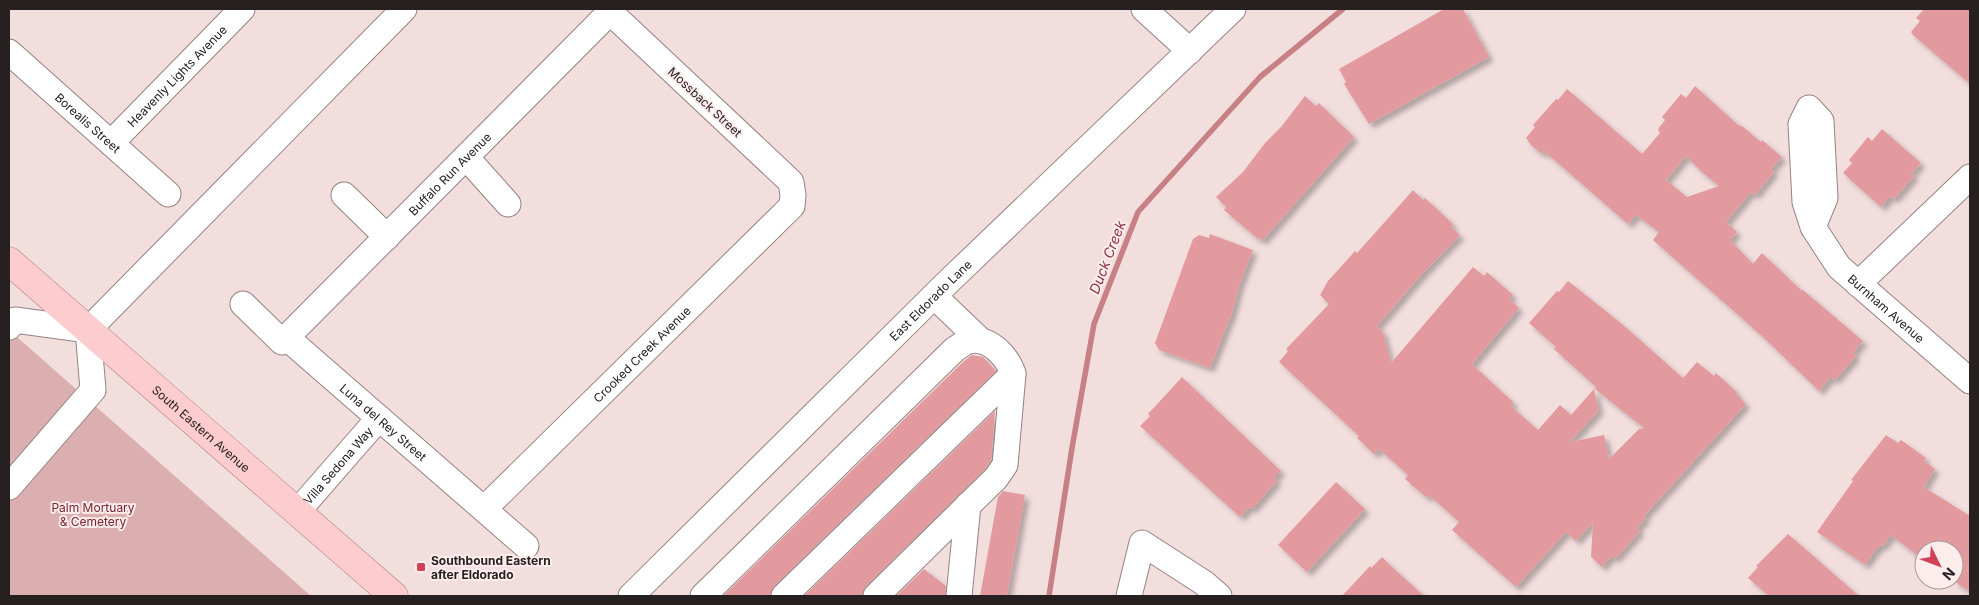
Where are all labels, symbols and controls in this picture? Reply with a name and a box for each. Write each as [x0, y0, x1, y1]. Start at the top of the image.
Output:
street label: Heavenly Lights Avenue [124, 22, 230, 130]
street label: Mossback Street [665, 64, 745, 140]
street label: Borealis Street [52, 89, 124, 156]
street label: Buffalo Run Avenue [405, 129, 494, 218]
water label: Duck Creek [1085, 218, 1129, 296]
street label: East Eldorado Lane [886, 256, 974, 343]
street label: Burnham Avenue [1845, 271, 1928, 346]
street label: Crooked Creek Avenue [590, 303, 693, 405]
street label: Luna del Rey Street [337, 380, 430, 464]
street label: South Eastern Avenue [149, 382, 253, 475]
street label: Villa Sedona Way [300, 423, 376, 507]
park label: Palm Mortuary & Cemetery [51, 500, 135, 529]
north arrow [1914, 540, 1964, 590]
place label: Southbound Eastern after Eldorado [431, 553, 551, 582]
marker: Southbound Eastern after Eldorado [415, 561, 427, 573]
text: N [1939, 564, 1959, 584]

